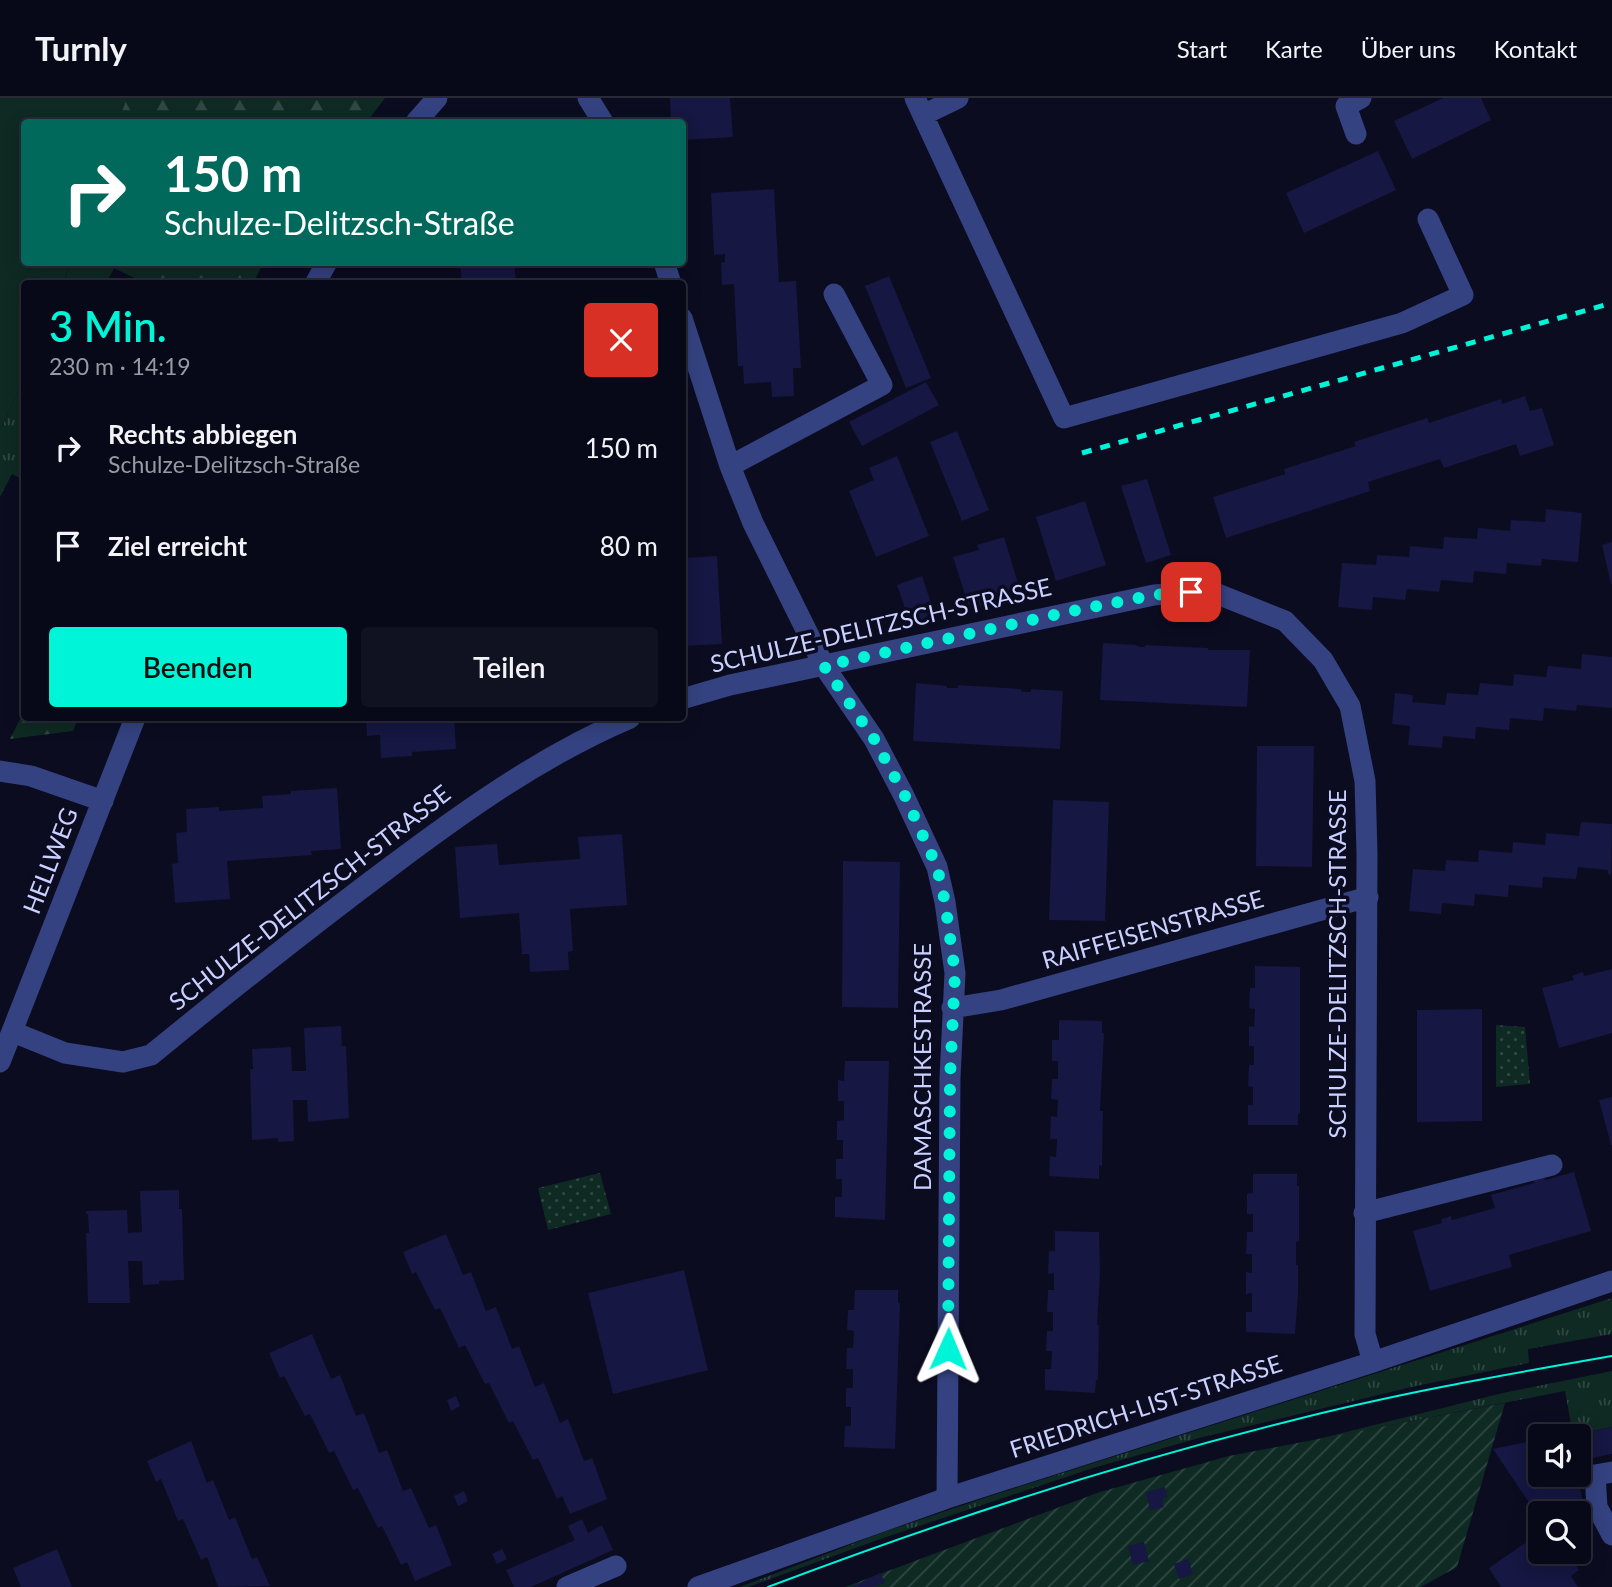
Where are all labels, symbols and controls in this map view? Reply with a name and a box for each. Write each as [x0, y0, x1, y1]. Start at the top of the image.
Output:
text: Turnly [35, 28, 127, 68]
text: Start [1177, 34, 1227, 63]
text: Karte [1265, 34, 1323, 63]
text: Über uns [1361, 34, 1456, 63]
text: Kontakt [1494, 34, 1577, 63]
text: 150 m [164, 144, 302, 202]
icon: right [49, 147, 140, 238]
text: Schulze-Delitzsch-Straße [164, 203, 515, 242]
text: 3 Min. [49, 301, 167, 351]
button: close [584, 303, 658, 377]
text: 230 m · 14:19 [49, 352, 191, 380]
text: Rechts abbiegen [108, 418, 297, 450]
icon: right [49, 429, 87, 467]
text: 150 m [585, 432, 658, 464]
text: Schulze-Delitzsch-Straße [108, 450, 360, 478]
icon: arrive [49, 527, 87, 565]
text: Ziel erreicht [108, 530, 247, 562]
text: 80 m [600, 530, 658, 562]
pin [1161, 562, 1221, 622]
street label: SCHULZE-DELITZSCH-STRASSE [707, 571, 1054, 678]
icon: arrive [1172, 573, 1210, 611]
button: Beenden [49, 627, 347, 707]
button: Teilen [361, 627, 658, 707]
street label: SCHULZE-DELITZSCH-STRASSE [163, 778, 456, 1016]
street label: SCHULZE-DELITZSCH-STRASSE [1322, 789, 1351, 1139]
street label: HELLWEG [16, 803, 83, 918]
street label: RAIFFEISENSTRASSE [1038, 883, 1267, 974]
street label: DAMASCHKESTRASSE [907, 943, 936, 1191]
position arrow [911, 1312, 985, 1386]
street label: FRIEDRICH-LIST-STRASSE [1006, 1348, 1285, 1463]
map controls [1528, 1424, 1591, 1564]
button: sound [1528, 1424, 1591, 1487]
button: search [1528, 1501, 1591, 1564]

